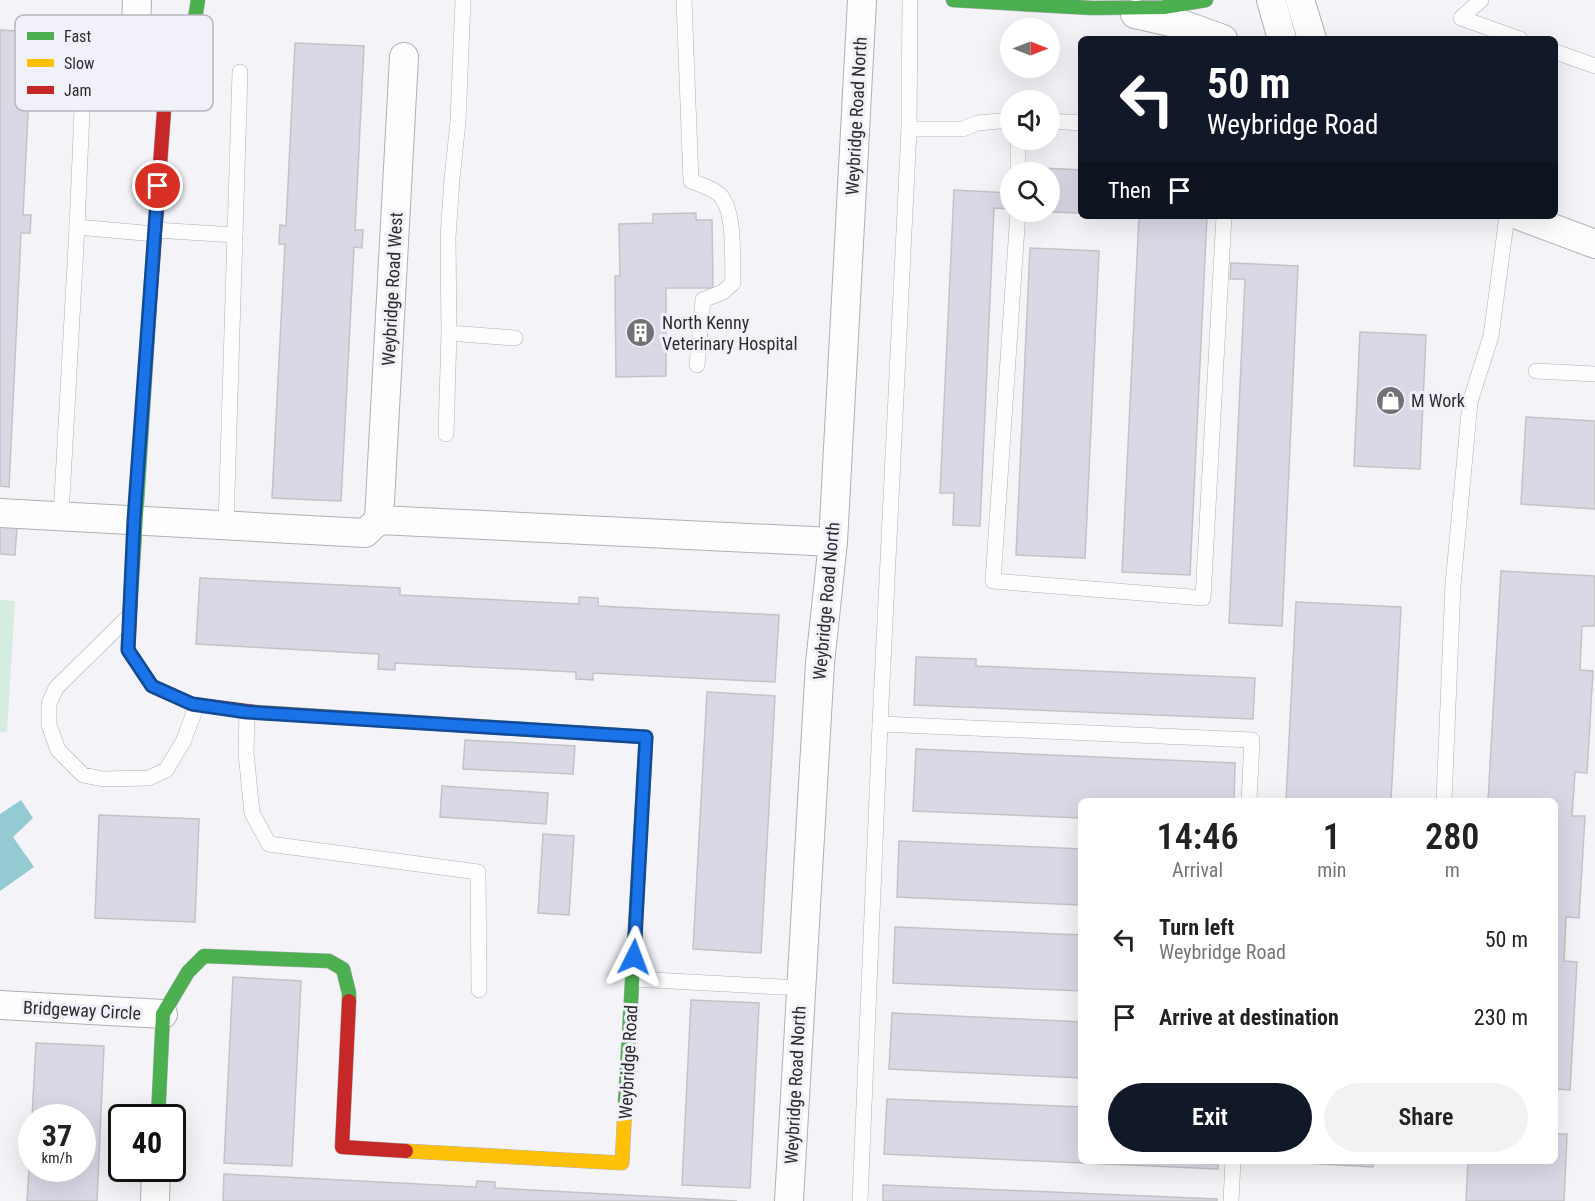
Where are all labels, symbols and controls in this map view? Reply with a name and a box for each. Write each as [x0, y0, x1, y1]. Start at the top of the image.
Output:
legend [15, 15, 213, 111]
north arrow [1000, 18, 1060, 78]
map controls [1000, 18, 1060, 222]
text: Fast [64, 27, 91, 46]
street label: Weybridge Road North [841, 36, 871, 196]
text: Slow [64, 54, 94, 73]
text: 50 m [1207, 59, 1290, 108]
icon: left [1108, 60, 1186, 138]
text: Jam [64, 81, 91, 100]
button: sound [1000, 90, 1060, 150]
text: Weybridge Road [1207, 109, 1378, 141]
pin [132, 160, 183, 211]
button: search [1000, 162, 1060, 222]
icon: arrive [141, 169, 174, 202]
icon: arrive [1163, 174, 1196, 207]
text: Then [1108, 178, 1151, 203]
street label: Weybridge Road West [377, 212, 407, 366]
place label: North Kenny Veterinary Hospital [662, 312, 798, 354]
building icon: North Kenny Veterinary Hospital [625, 316, 657, 348]
shop icon: M Work [1374, 384, 1406, 416]
place label: M Work [1411, 390, 1465, 411]
street label: Weybridge Road North [809, 521, 843, 681]
text: 14:46 [1157, 816, 1239, 858]
text: 1 [1323, 816, 1341, 858]
text: 280 [1425, 816, 1479, 858]
text: Arrival [1172, 858, 1223, 882]
text: min [1317, 858, 1346, 882]
text: m [1445, 858, 1460, 882]
text: Turn left [1159, 915, 1234, 940]
icon: left [1108, 923, 1141, 956]
position arrow [602, 925, 666, 989]
text: 50 m [1485, 927, 1528, 952]
text: Weybridge Road [1159, 940, 1286, 964]
street label: Bridgeway Circle [23, 996, 141, 1024]
icon: arrive [1108, 1001, 1141, 1034]
street label: Weybridge Road [615, 1004, 641, 1120]
street label: Weybridge Road North [780, 1005, 810, 1165]
text: Arrive at destination [1159, 1005, 1339, 1030]
text: 230 m [1474, 1005, 1528, 1030]
button: Exit [1108, 1083, 1312, 1152]
button: Share [1324, 1083, 1528, 1152]
speed limit sign: 40 [108, 1104, 186, 1182]
text: 37 [42, 1118, 72, 1153]
text: km/h [42, 1149, 72, 1167]

